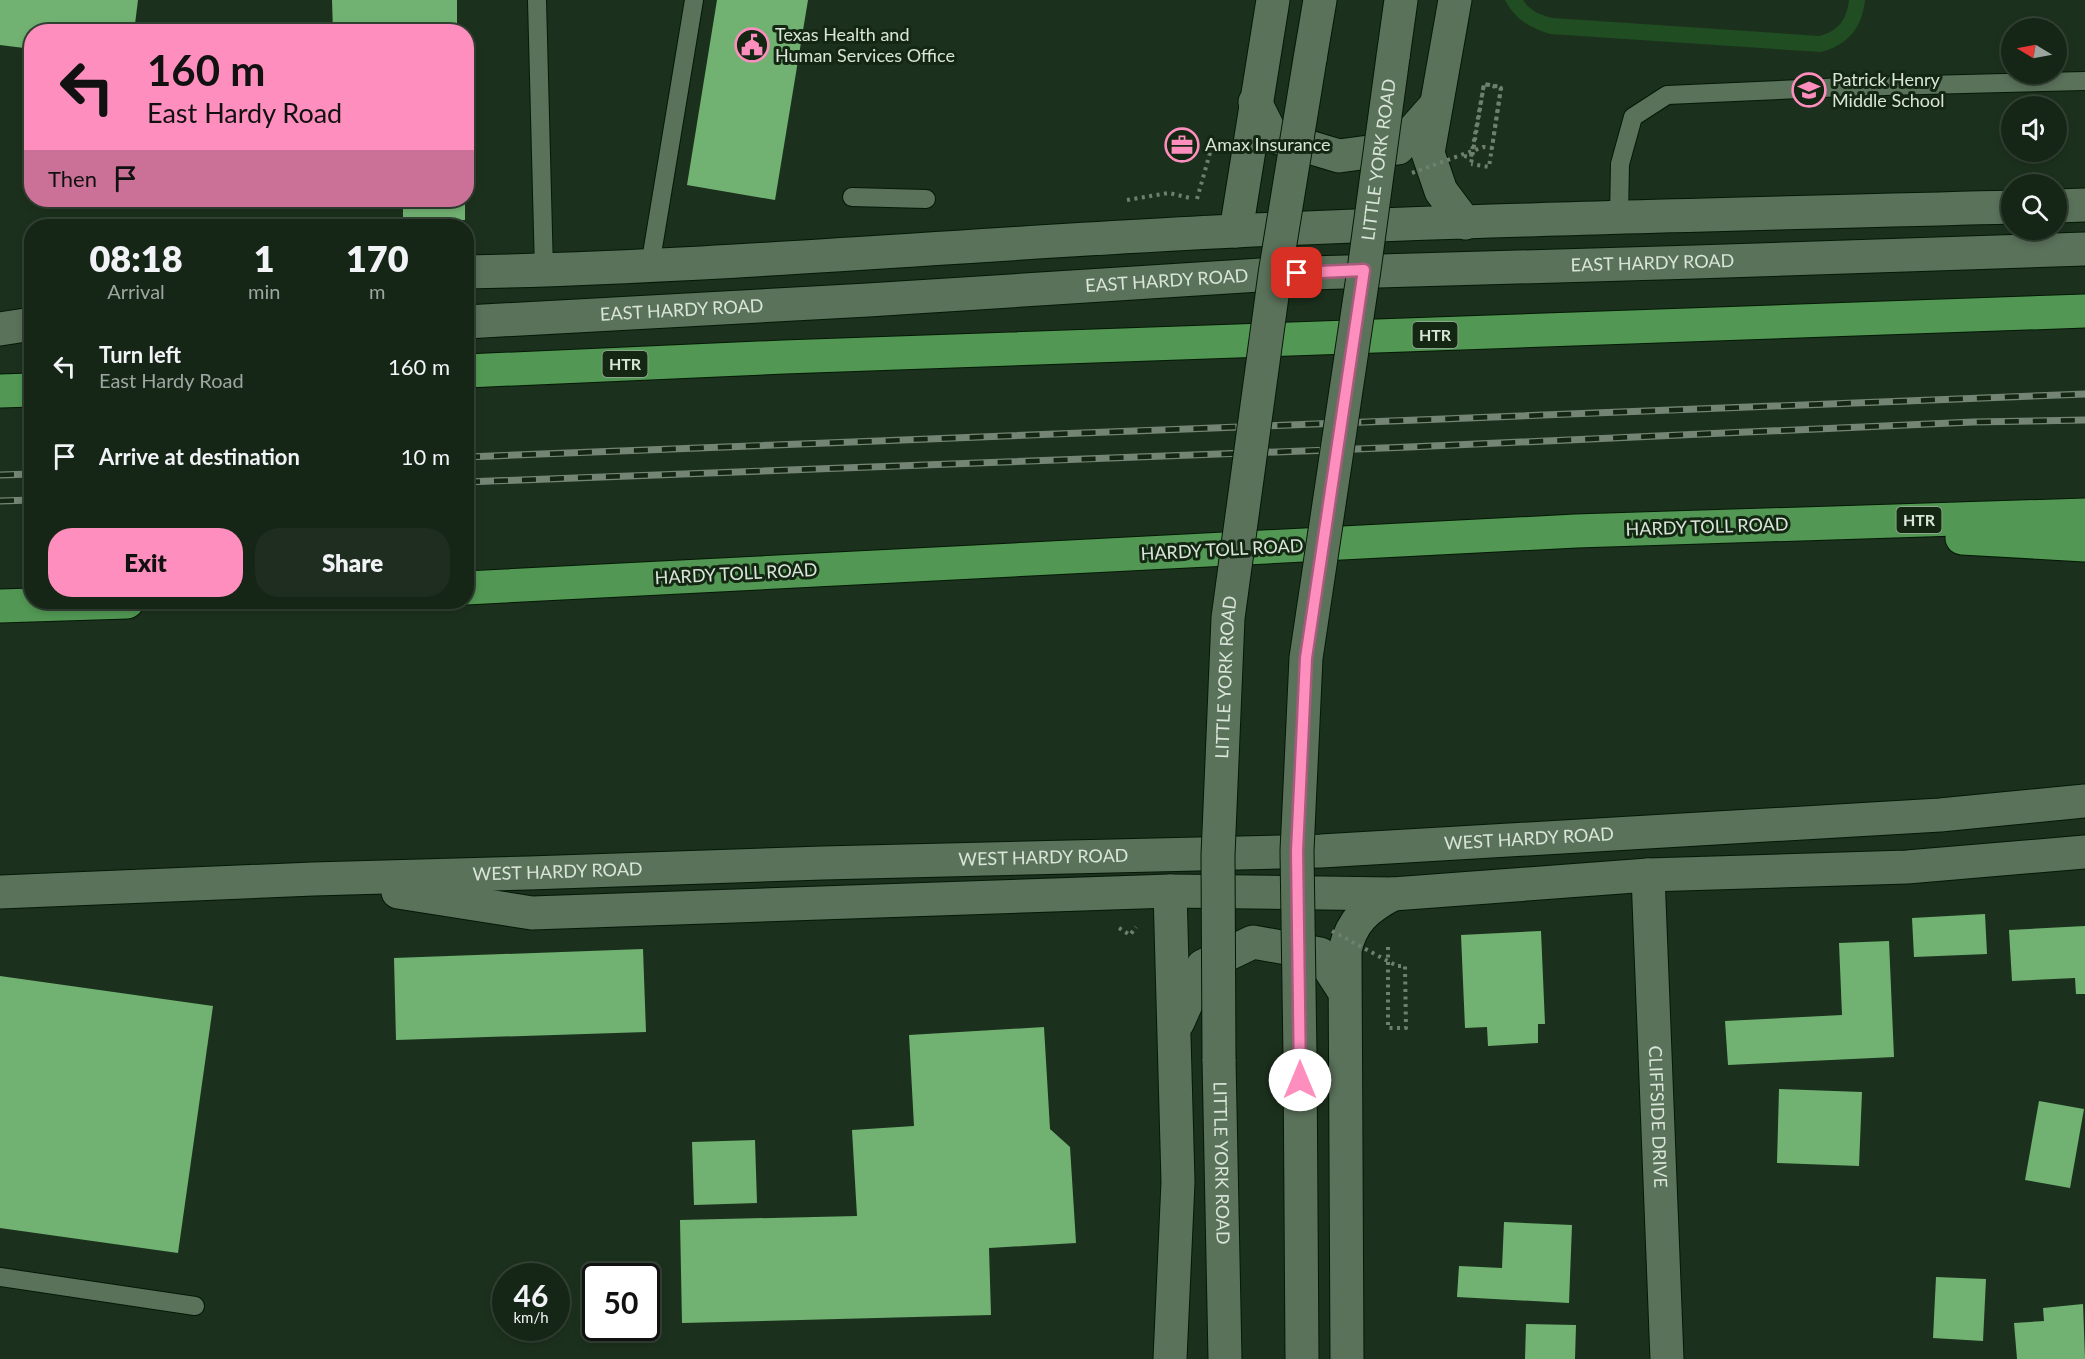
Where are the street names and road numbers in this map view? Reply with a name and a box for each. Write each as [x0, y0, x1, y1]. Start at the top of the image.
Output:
street label: LITTLE YORK ROAD [1356, 77, 1400, 242]
street label: EAST HARDY ROAD [1570, 249, 1734, 276]
street label: EAST HARDY ROAD [1084, 264, 1249, 296]
street label: EAST HARDY ROAD [599, 294, 764, 325]
road number: HTR [1412, 322, 1458, 348]
road number: HTR [602, 351, 648, 377]
road number: HTR [1896, 507, 1942, 533]
street label: HARDY TOLL ROAD [1625, 512, 1789, 540]
street label: HARDY TOLL ROAD [1140, 534, 1304, 564]
street label: HARDY TOLL ROAD [654, 558, 818, 588]
street label: LITTLE YORK ROAD [1210, 594, 1241, 759]
street label: WEST HARDY ROAD [1443, 822, 1614, 854]
street label: WEST HARDY ROAD [958, 844, 1129, 870]
street label: WEST HARDY ROAD [472, 857, 643, 885]
street label: CLIFFSIDE DRIVE [1645, 1045, 1672, 1188]
street label: LITTLE YORK ROAD [1209, 1081, 1235, 1245]

